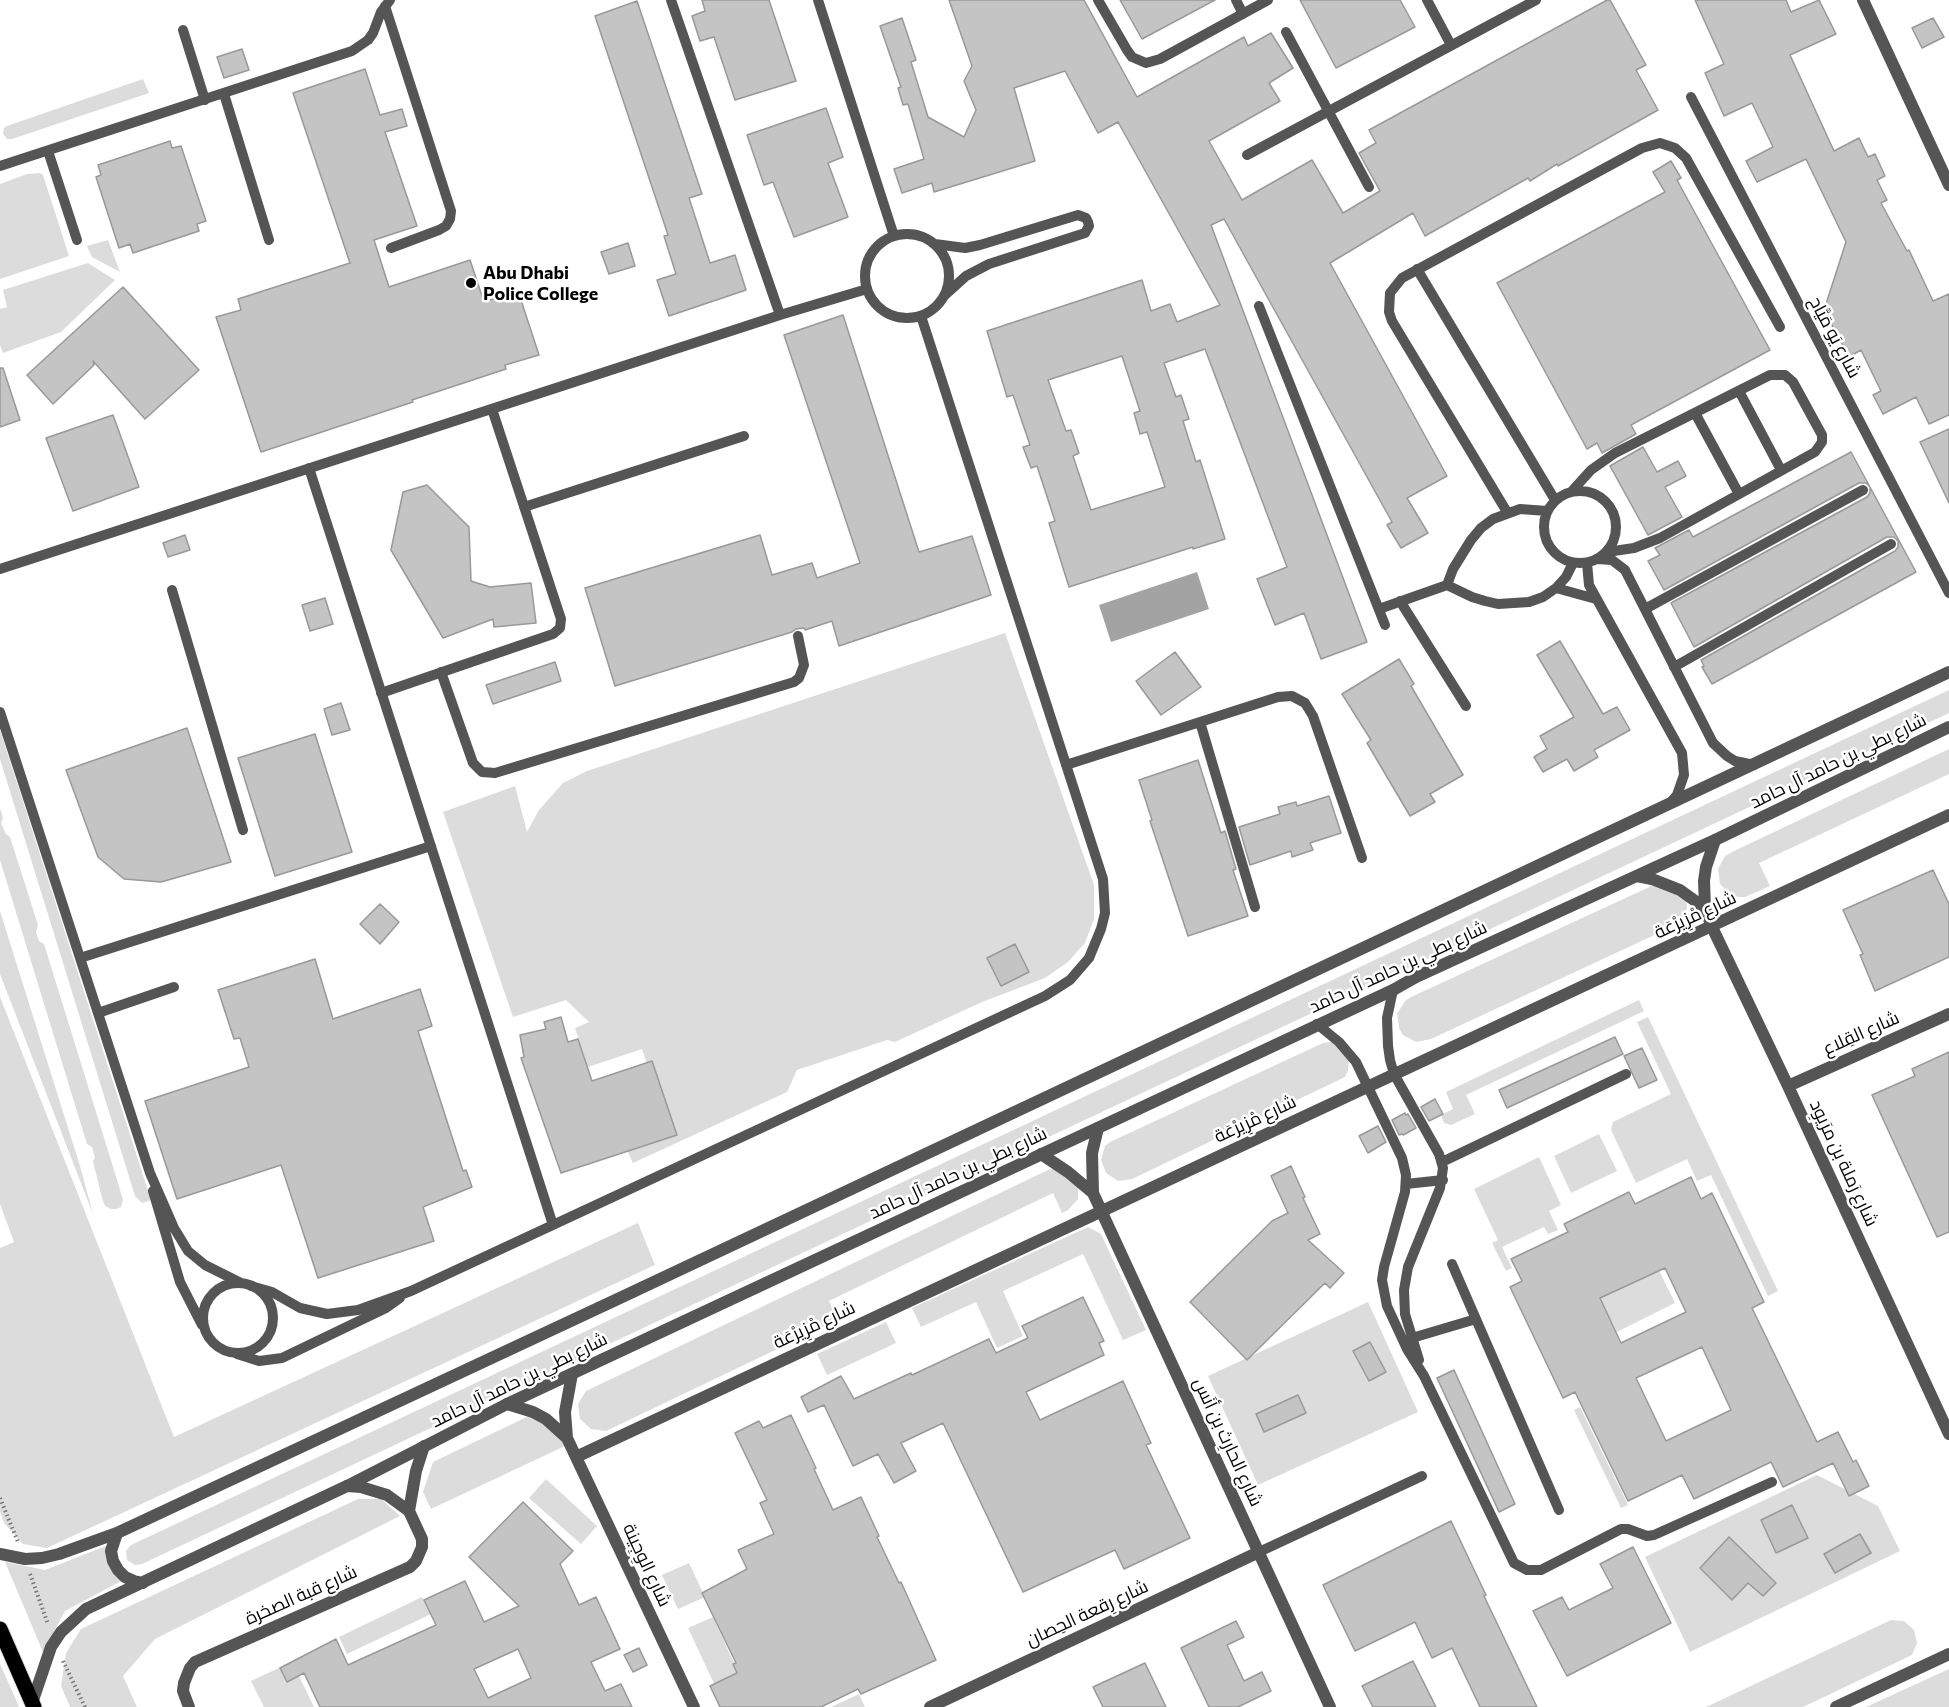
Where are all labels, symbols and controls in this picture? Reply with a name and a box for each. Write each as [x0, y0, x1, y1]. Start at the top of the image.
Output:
place label: Abu Dhabi Police College [483, 262, 598, 304]
marker: Abu Dhabi Police College [464, 276, 478, 290]
street label: شارع يَو مَيَّاح [1804, 292, 1866, 382]
street label: شارع بطي بن حامد آل حامد [1746, 709, 1930, 813]
street label: شارع مْزِيرْعَة [1651, 887, 1739, 943]
street label: شارع بطي بن حامد آل حامد [1306, 916, 1490, 1018]
street label: شارع القِلاع [1819, 1007, 1903, 1059]
street label: شارع مْزِيرْعَة [1211, 1091, 1299, 1147]
street label: شارع رَملة بن مرَيوِد [1805, 1096, 1883, 1230]
street label: شارع بطي بن حامد آل حامد [866, 1122, 1050, 1224]
street label: شارع مْزِيرْعَة [770, 1297, 858, 1353]
street label: شارع بطي بن حامد آل حامد [427, 1328, 611, 1432]
street label: شارع الحارِث بن أنَس [1189, 1374, 1267, 1510]
street label: شارع الوِجِينة [618, 1520, 676, 1610]
street label: شارع قبة الصخرة [242, 1561, 360, 1629]
street label: شارع رِقعة الحِصان [1022, 1575, 1152, 1651]

